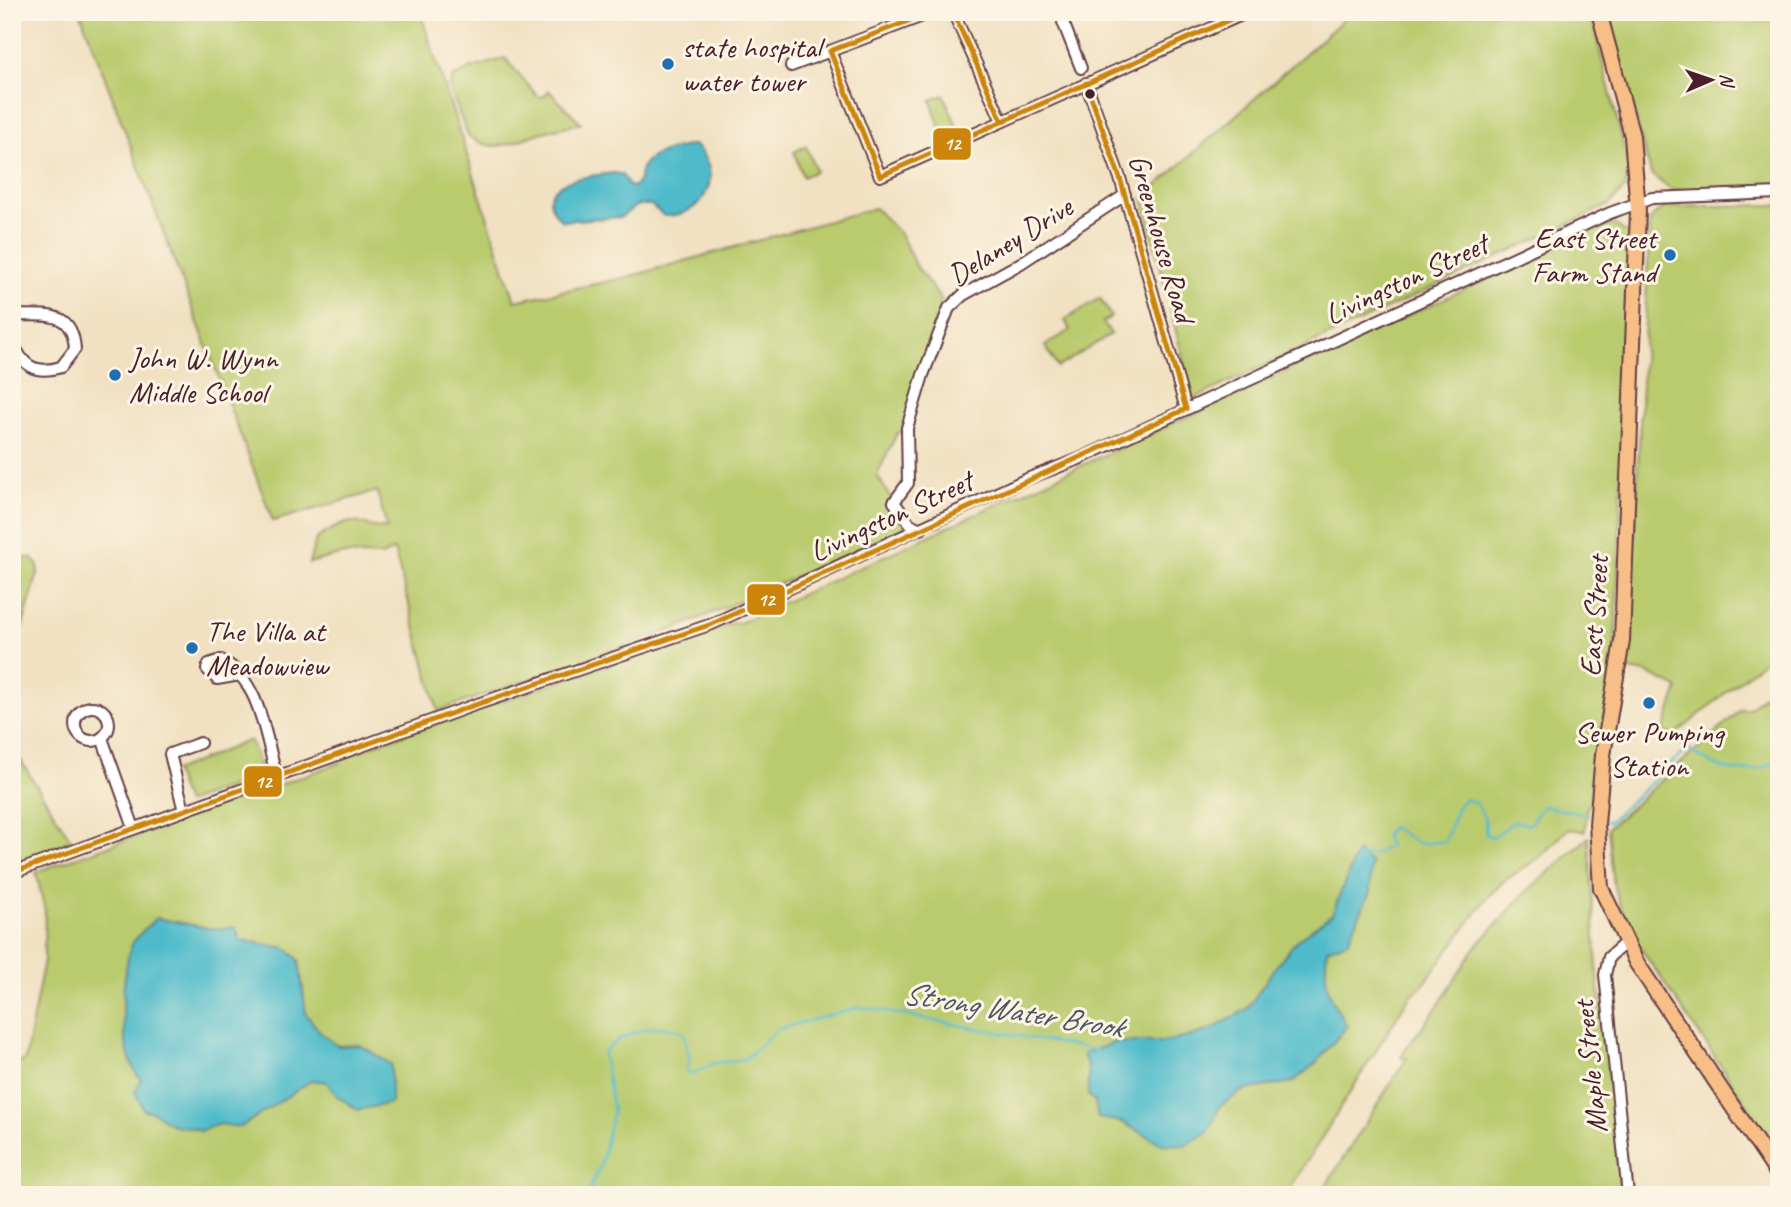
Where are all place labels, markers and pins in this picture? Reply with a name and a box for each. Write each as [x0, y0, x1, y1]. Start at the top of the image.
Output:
place label: state hospital water tower [682, 28, 826, 100]
marker: state hospital water tower [660, 56, 676, 72]
unlabelled marker [1083, 87, 1097, 101]
place label: East Street Farm Stand [1532, 219, 1660, 291]
marker: East Street Farm Stand [1662, 247, 1678, 263]
place label: John W. Wynn Middle School [127, 339, 279, 411]
marker: John W. Wynn Middle School [107, 367, 123, 383]
place label: The Villa at Meadowview [206, 612, 331, 684]
marker: The Villa at Meadowview [184, 640, 200, 656]
marker: Sewer Pumping Station [1641, 695, 1657, 711]
place label: Sewer Pumping Station [1574, 713, 1726, 785]

